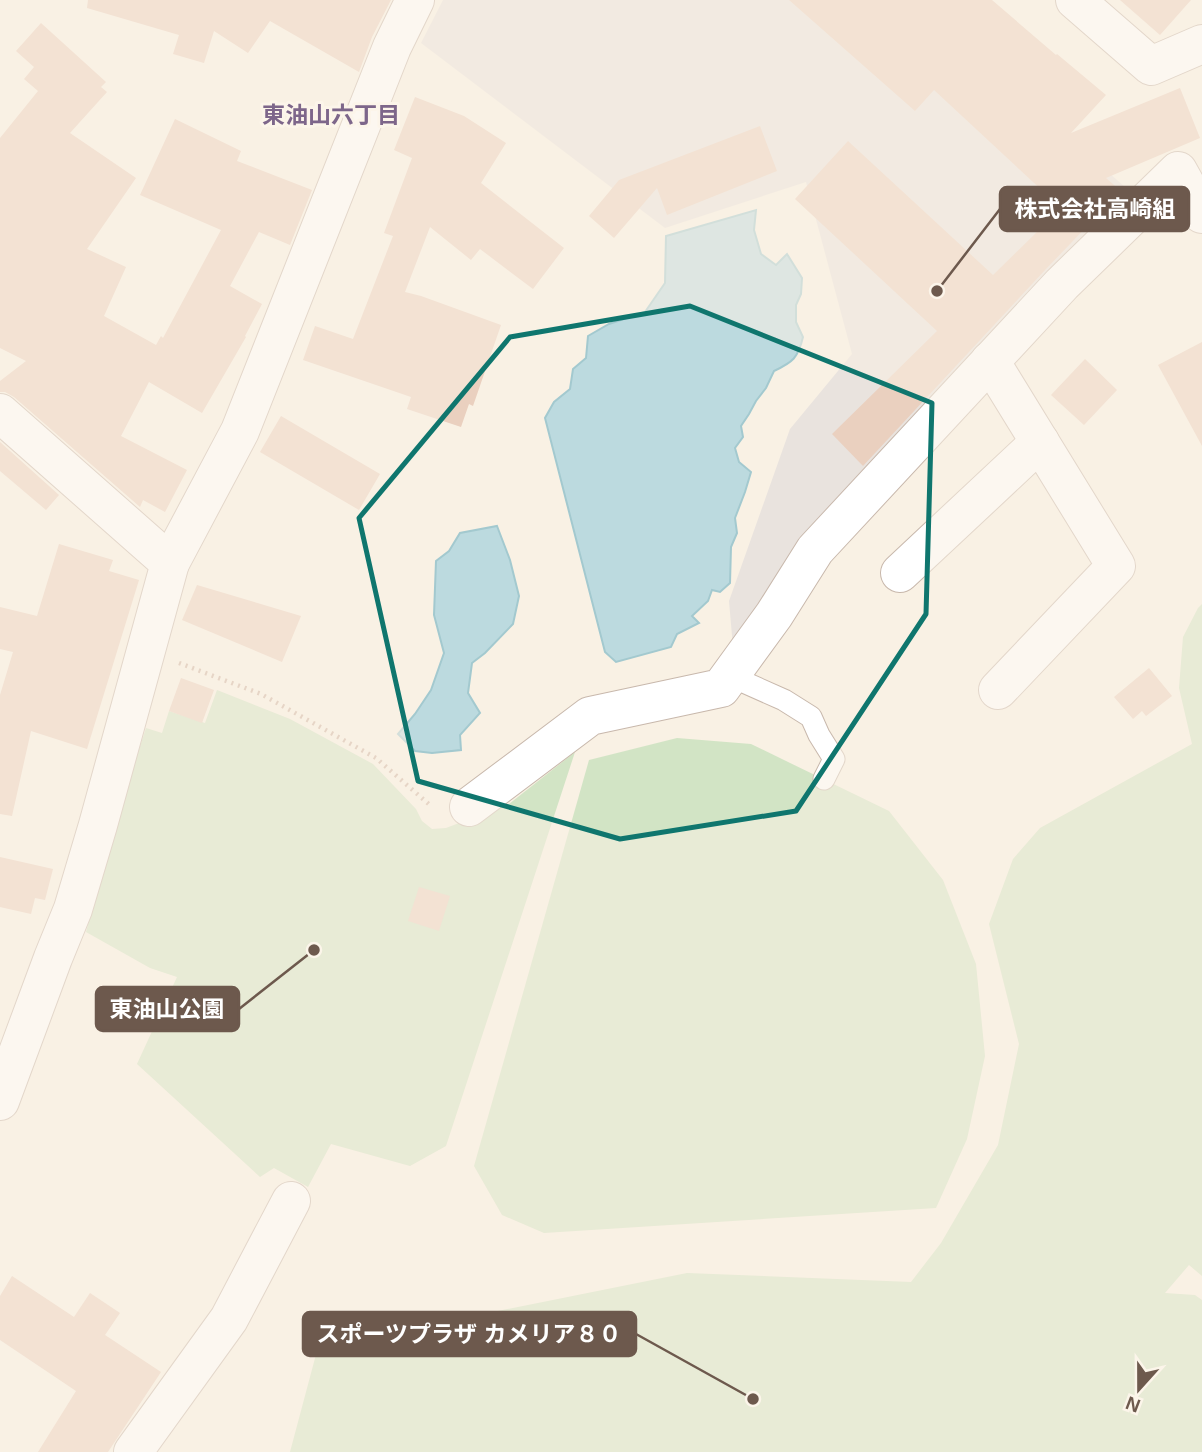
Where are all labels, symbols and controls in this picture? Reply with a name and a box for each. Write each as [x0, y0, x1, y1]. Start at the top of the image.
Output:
district label: 東油山六丁目 [262, 102, 400, 128]
callout: 株式会社高崎組 [1000, 187, 1189, 231]
text: 株式会社高崎組 [1015, 196, 1176, 222]
callout: 東油山公園 [96, 987, 239, 1031]
text: 東油山公園 [110, 996, 225, 1022]
callout: スポーツプラザ カメリア８０ [303, 1312, 636, 1356]
text: スポーツプラザ カメリア８０ [317, 1321, 621, 1347]
north arrow [1104, 1354, 1174, 1424]
text: N [1123, 1392, 1143, 1417]

